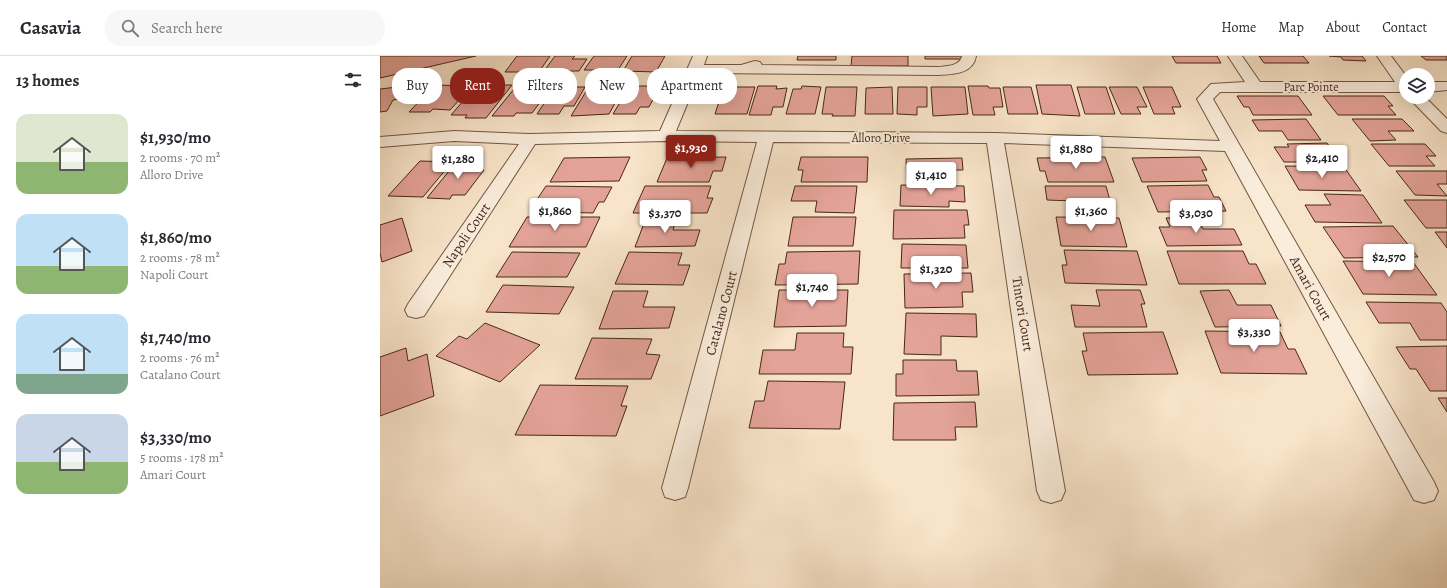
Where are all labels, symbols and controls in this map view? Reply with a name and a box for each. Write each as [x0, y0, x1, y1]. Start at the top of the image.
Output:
search box [105, 10, 385, 46]
text: Casavia [20, 15, 81, 41]
icon: search [119, 17, 141, 39]
text: Search here [151, 18, 222, 38]
text: Home [1221, 18, 1256, 37]
text: Map [1278, 18, 1304, 37]
text: About [1326, 18, 1360, 37]
text: Contact [1382, 18, 1427, 37]
chip: Buy [392, 68, 442, 104]
chip: Rent [450, 68, 505, 104]
chip: Filters [513, 68, 577, 104]
chip: New [585, 68, 639, 104]
chip: Apartment [647, 68, 737, 104]
map controls [1399, 68, 1435, 104]
button: layers [1399, 68, 1435, 104]
text: 13 homes [16, 69, 79, 92]
icon: filters [342, 69, 364, 91]
street label: Parc Pointe [1283, 79, 1339, 95]
text: $1,930/mo [140, 126, 211, 149]
icon: home [48, 130, 96, 178]
street label: Alloro Drive [851, 130, 910, 146]
pin: $1,930 [658, 135, 724, 169]
pin: $1,880 [1043, 136, 1109, 170]
text: $1,930 [675, 139, 707, 156]
text: $1,880 [1059, 140, 1093, 157]
pin: $2,410 [1289, 145, 1355, 179]
pin: $1,280 [425, 146, 491, 180]
text: 2 rooms · 70 m² [140, 149, 220, 166]
text: $2,410 [1305, 149, 1339, 166]
text: $1,280 [441, 150, 475, 167]
pin: $1,410 [898, 162, 964, 196]
text: Alloro Drive [140, 166, 203, 183]
text: $1,410 [915, 166, 947, 183]
pin: $1,860 [522, 198, 588, 232]
pin: $1,360 [1058, 198, 1124, 232]
street label: Napoli Court [438, 199, 495, 271]
pin: $3,370 [632, 200, 698, 234]
pin: $3,030 [1163, 200, 1229, 234]
text: $1,860 [538, 202, 572, 219]
text: $1,360 [1075, 202, 1107, 219]
text: $3,370 [649, 204, 681, 221]
text: $3,030 [1179, 204, 1213, 221]
text: $1,860/mo [140, 226, 212, 249]
icon: home [48, 230, 96, 278]
pin: $2,570 [1356, 244, 1422, 278]
text: $2,570 [1372, 248, 1406, 265]
text: 2 rooms · 78 m² [140, 249, 220, 266]
street label: Amari Court [1285, 252, 1336, 324]
pin: $1,320 [903, 256, 969, 290]
text: $1,320 [920, 260, 952, 277]
text: Napoli Court [140, 266, 209, 283]
street label: Catalano Court [701, 268, 742, 358]
pin: $1,740 [779, 274, 845, 308]
street label: Tintori Court [1007, 275, 1038, 353]
text: $1,740 [796, 278, 828, 295]
pin: $3,330 [1221, 319, 1287, 353]
text: $3,330 [1238, 323, 1270, 340]
text: $1,740/mo [140, 326, 211, 349]
icon: home [48, 330, 96, 378]
text: 2 rooms · 76 m² [140, 349, 219, 366]
text: Catalano Court [140, 366, 221, 383]
text: $3,330/mo [140, 426, 212, 449]
icon: home [48, 430, 96, 478]
text: 5 rooms · 178 m² [140, 449, 224, 466]
text: Amari Court [140, 466, 206, 483]

